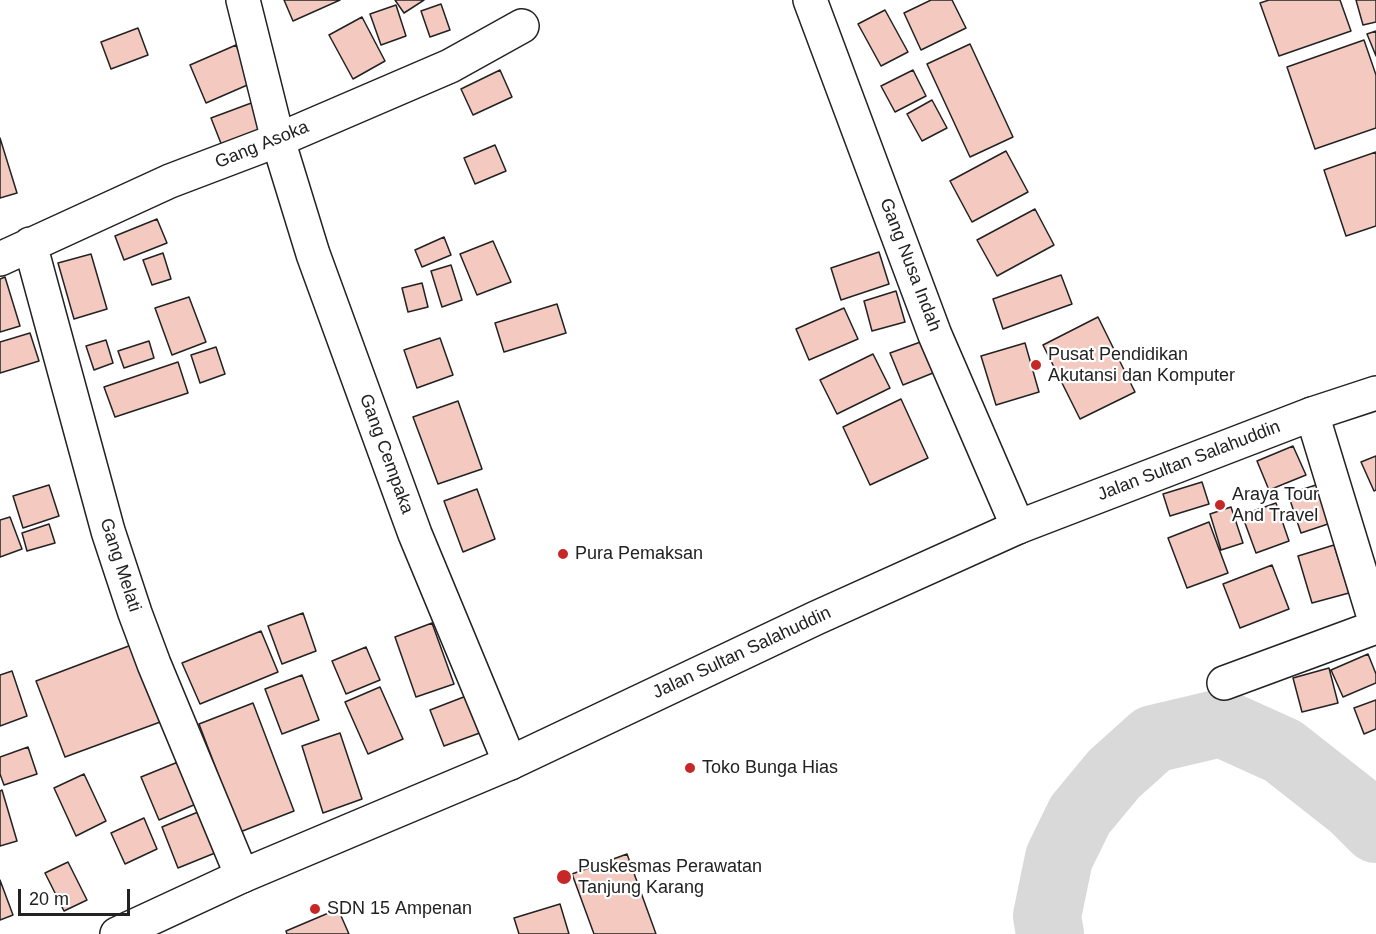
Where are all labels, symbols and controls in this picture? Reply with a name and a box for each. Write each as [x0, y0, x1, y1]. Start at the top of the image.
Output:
street label: Gang Asoka [212, 116, 312, 174]
street label: Gang Nusa Indah [875, 195, 945, 335]
place label: Pusat Pendidikan Akutansi dan Komputer [1048, 344, 1235, 386]
marker: Pusat Pendidikan Akutansi dan Komputer [1029, 358, 1043, 372]
street label: Gang Cempaka [354, 391, 418, 517]
street label: Jalan Sultan Salahuddin [1095, 416, 1283, 506]
place label: Araya Tour And Travel [1232, 484, 1319, 526]
marker: Araya Tour And Travel [1213, 498, 1227, 512]
street label: Gang Melati [95, 516, 145, 614]
place label: Pura Pemaksan [575, 543, 703, 565]
marker: Pura Pemaksan [556, 547, 570, 561]
street label: Jalan Sultan Salahuddin [649, 602, 835, 704]
place label: Toko Bunga Hias [702, 757, 838, 779]
marker: Toko Bunga Hias [683, 761, 697, 775]
place label: Puskesmas Perawatan Tanjung Karang [578, 856, 762, 898]
marker: Puskesmas Perawatan Tanjung Karang [555, 868, 573, 886]
scale bar [21, 877, 134, 915]
text: 20 m [29, 889, 69, 909]
place label: SDN 15 Ampenan [327, 898, 472, 920]
marker: SDN 15 Ampenan [308, 902, 322, 916]

